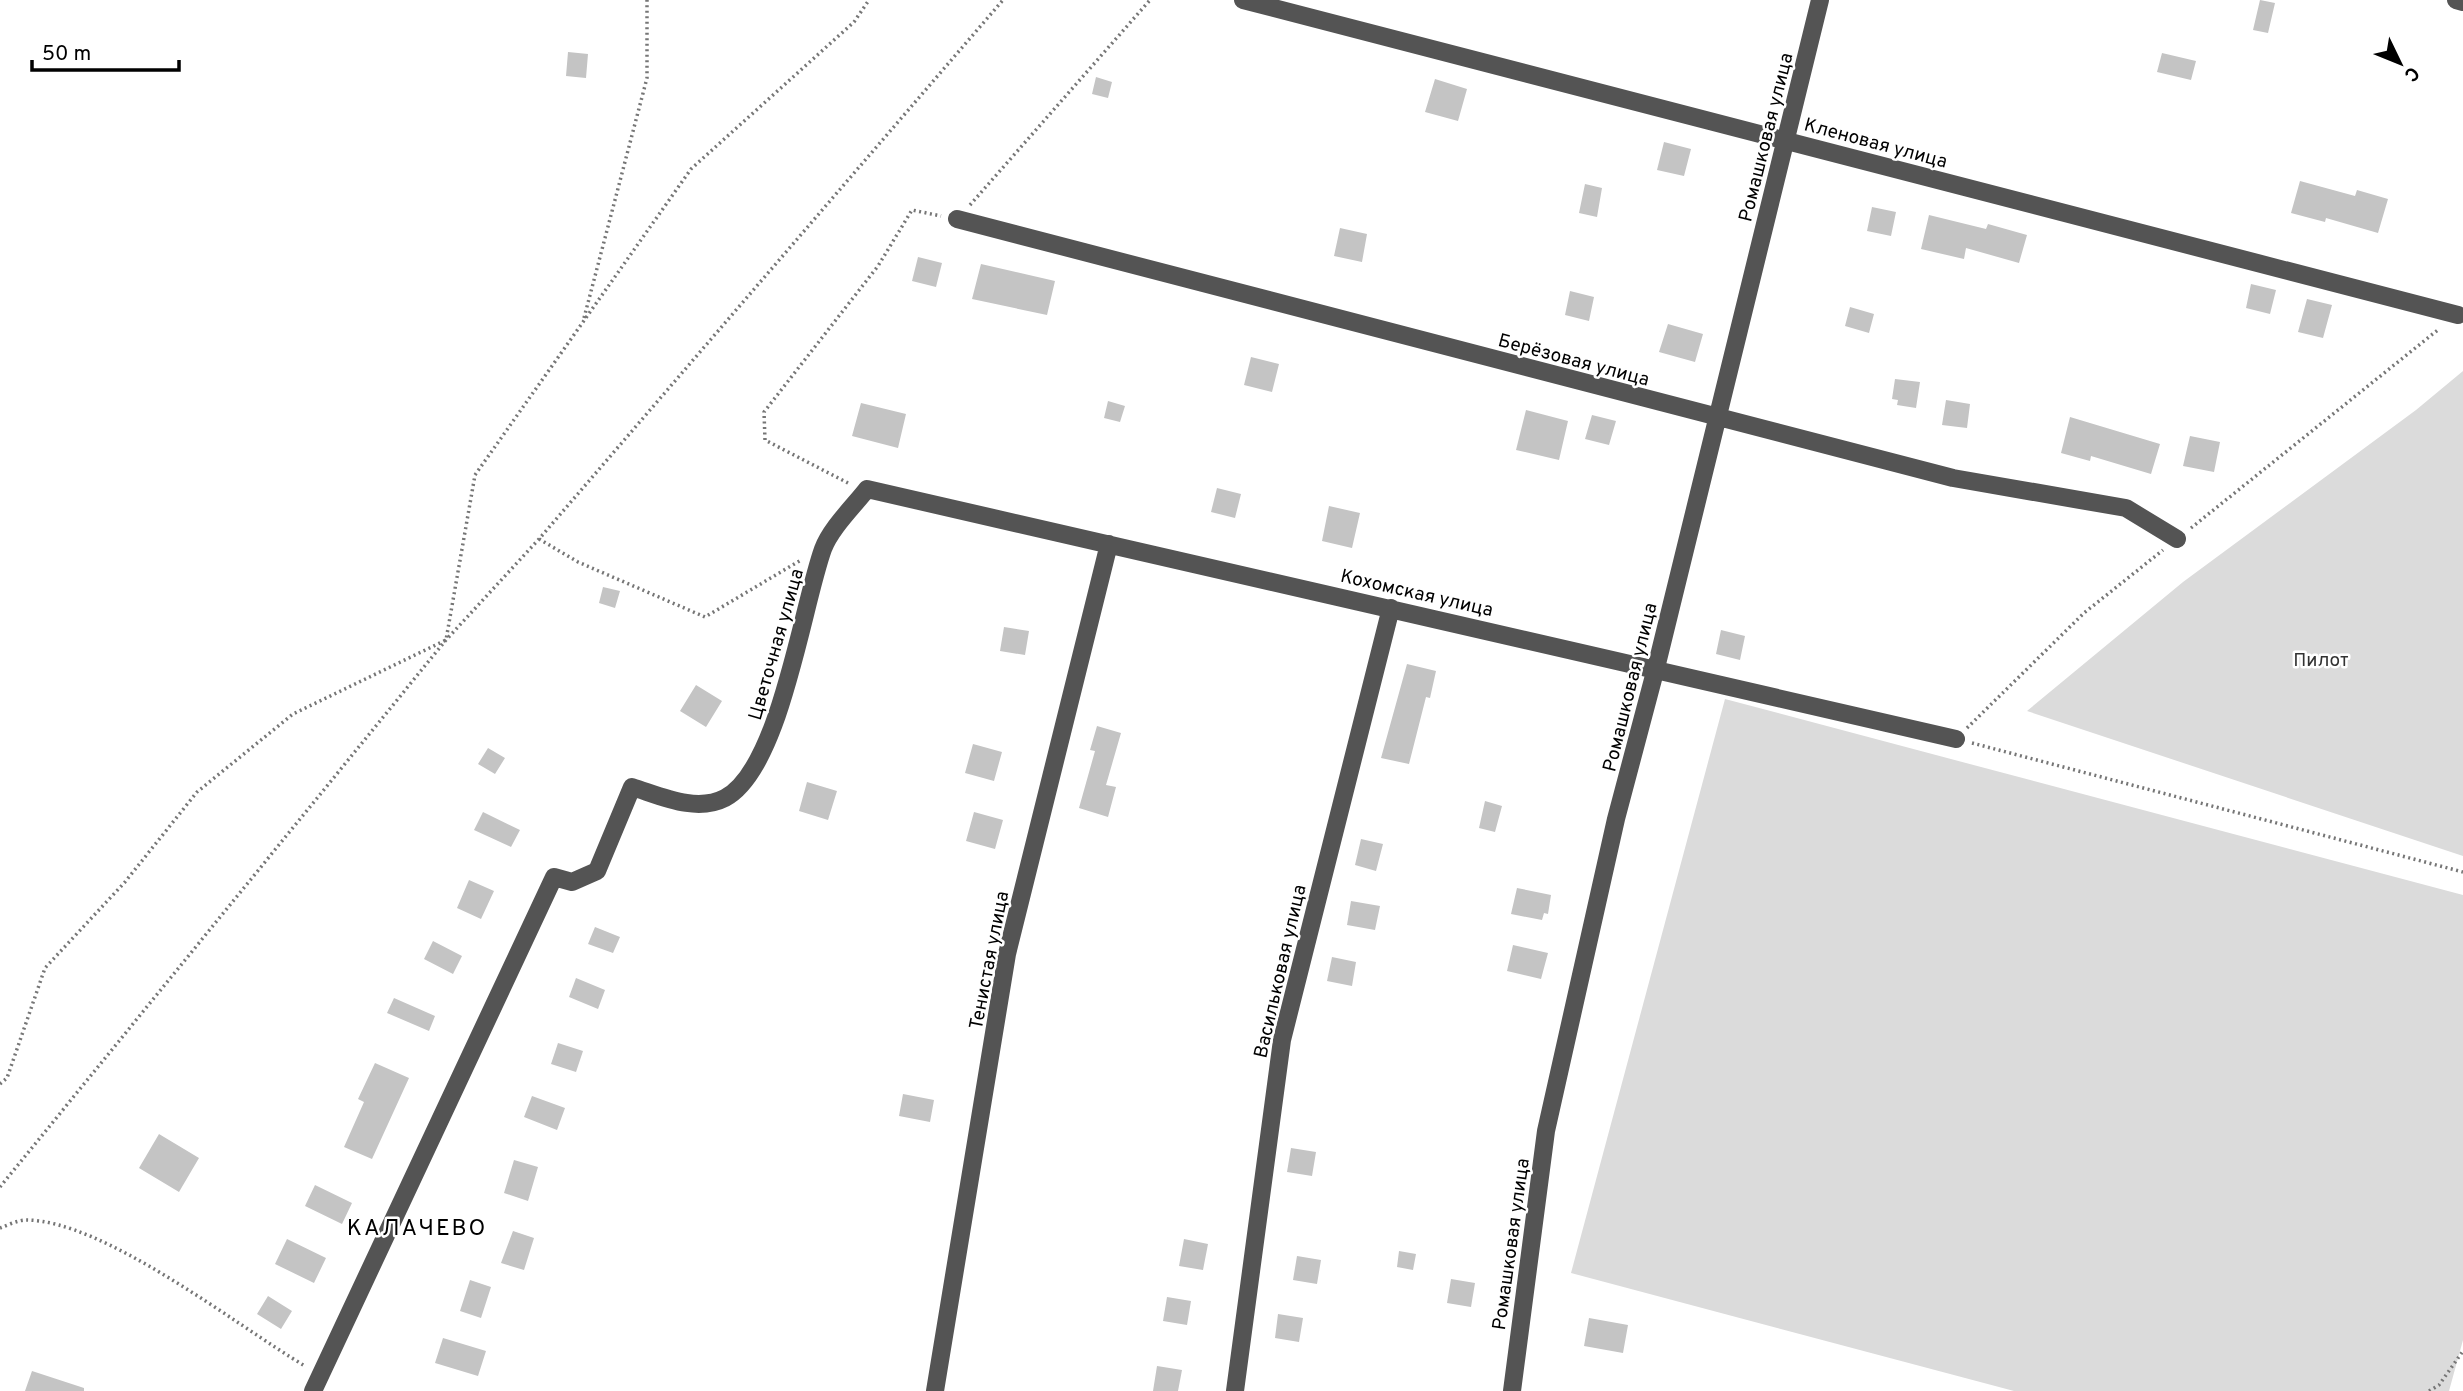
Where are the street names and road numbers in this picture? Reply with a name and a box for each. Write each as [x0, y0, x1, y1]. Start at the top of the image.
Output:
street label: Ромашковая улица [1734, 50, 1800, 224]
street label: Кленовая улица [1801, 113, 1950, 175]
street label: Берёзовая улица [1495, 329, 1652, 393]
street label: Кохомская улица [1338, 565, 1495, 623]
street label: Цветочная улица [744, 566, 810, 723]
street label: Ромашковая улица [1598, 600, 1664, 774]
street label: Васильковая улица [1249, 882, 1313, 1060]
street label: Тенистая улица [965, 889, 1015, 1032]
street label: Ромашковая улица [1488, 1157, 1536, 1332]

